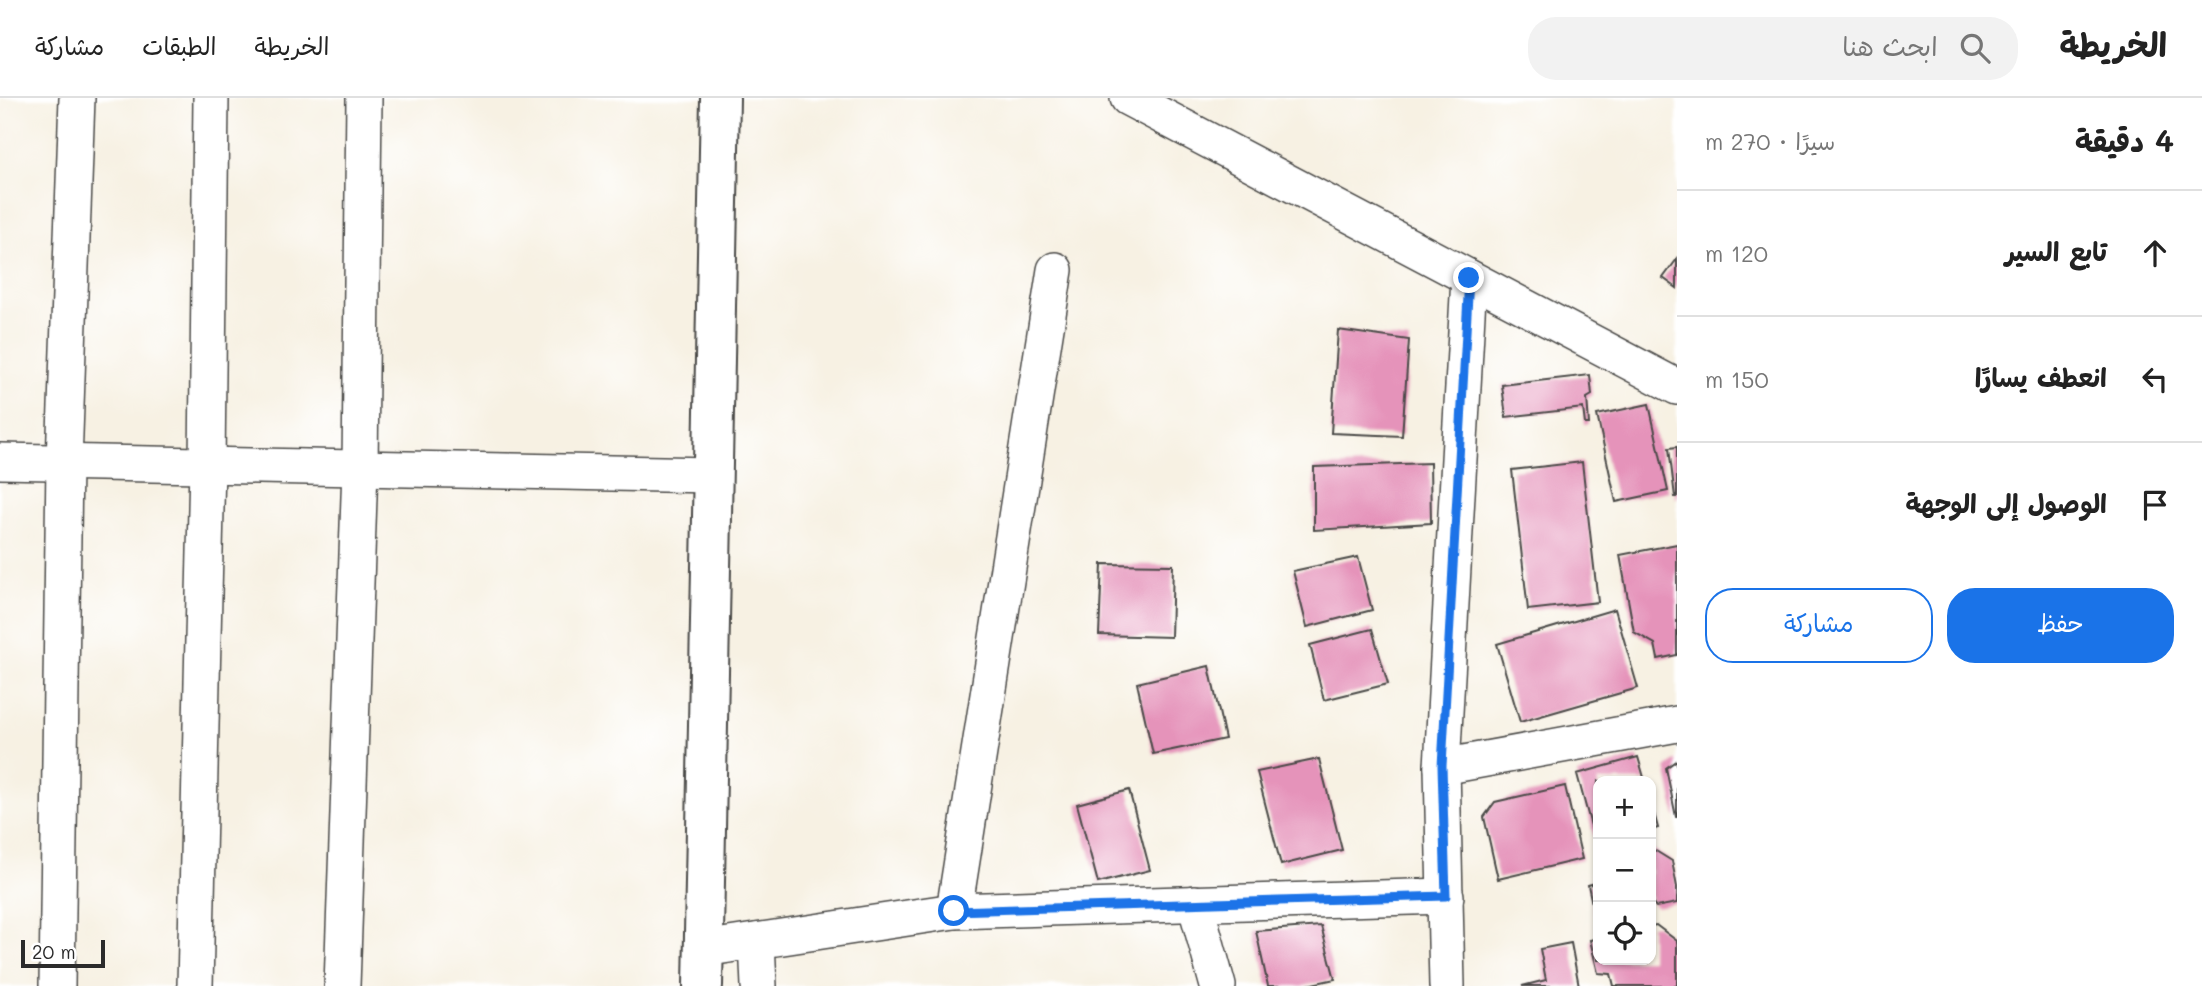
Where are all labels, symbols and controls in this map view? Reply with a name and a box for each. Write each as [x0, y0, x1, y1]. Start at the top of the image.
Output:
search box [1528, 17, 2018, 80]
text: الخريطة [2060, 22, 2167, 65]
text: ابحث هنا [1842, 29, 1938, 63]
icon: search [1956, 29, 1994, 67]
text: مشاركة [35, 30, 104, 61]
text: الطبقات [142, 30, 217, 61]
text: الخريطة [255, 30, 329, 61]
text: 4 دقيقة [2075, 120, 2174, 160]
text: سيرًا · 270 m [1705, 126, 1835, 156]
text: تابع السير [2005, 234, 2107, 268]
icon: ahead [2136, 234, 2174, 272]
text: 120 m [1705, 238, 1768, 268]
route end [1453, 262, 1484, 293]
text: انعطف يسارًا [1975, 360, 2107, 394]
icon: left [2136, 360, 2174, 398]
text: 150 m [1705, 364, 1769, 394]
text: الوصول إلى الوجهة [1905, 486, 2107, 520]
icon: arrive [2136, 486, 2174, 524]
button: مشاركة [1705, 588, 1933, 663]
button: حفظ [1947, 588, 2174, 663]
map controls [1593, 776, 1656, 965]
button: + [1593, 776, 1656, 839]
button: − [1593, 839, 1656, 902]
route start [938, 895, 969, 926]
button: locate [1593, 902, 1656, 965]
scale bar [21, 937, 105, 969]
text: 20 m [32, 939, 76, 964]

